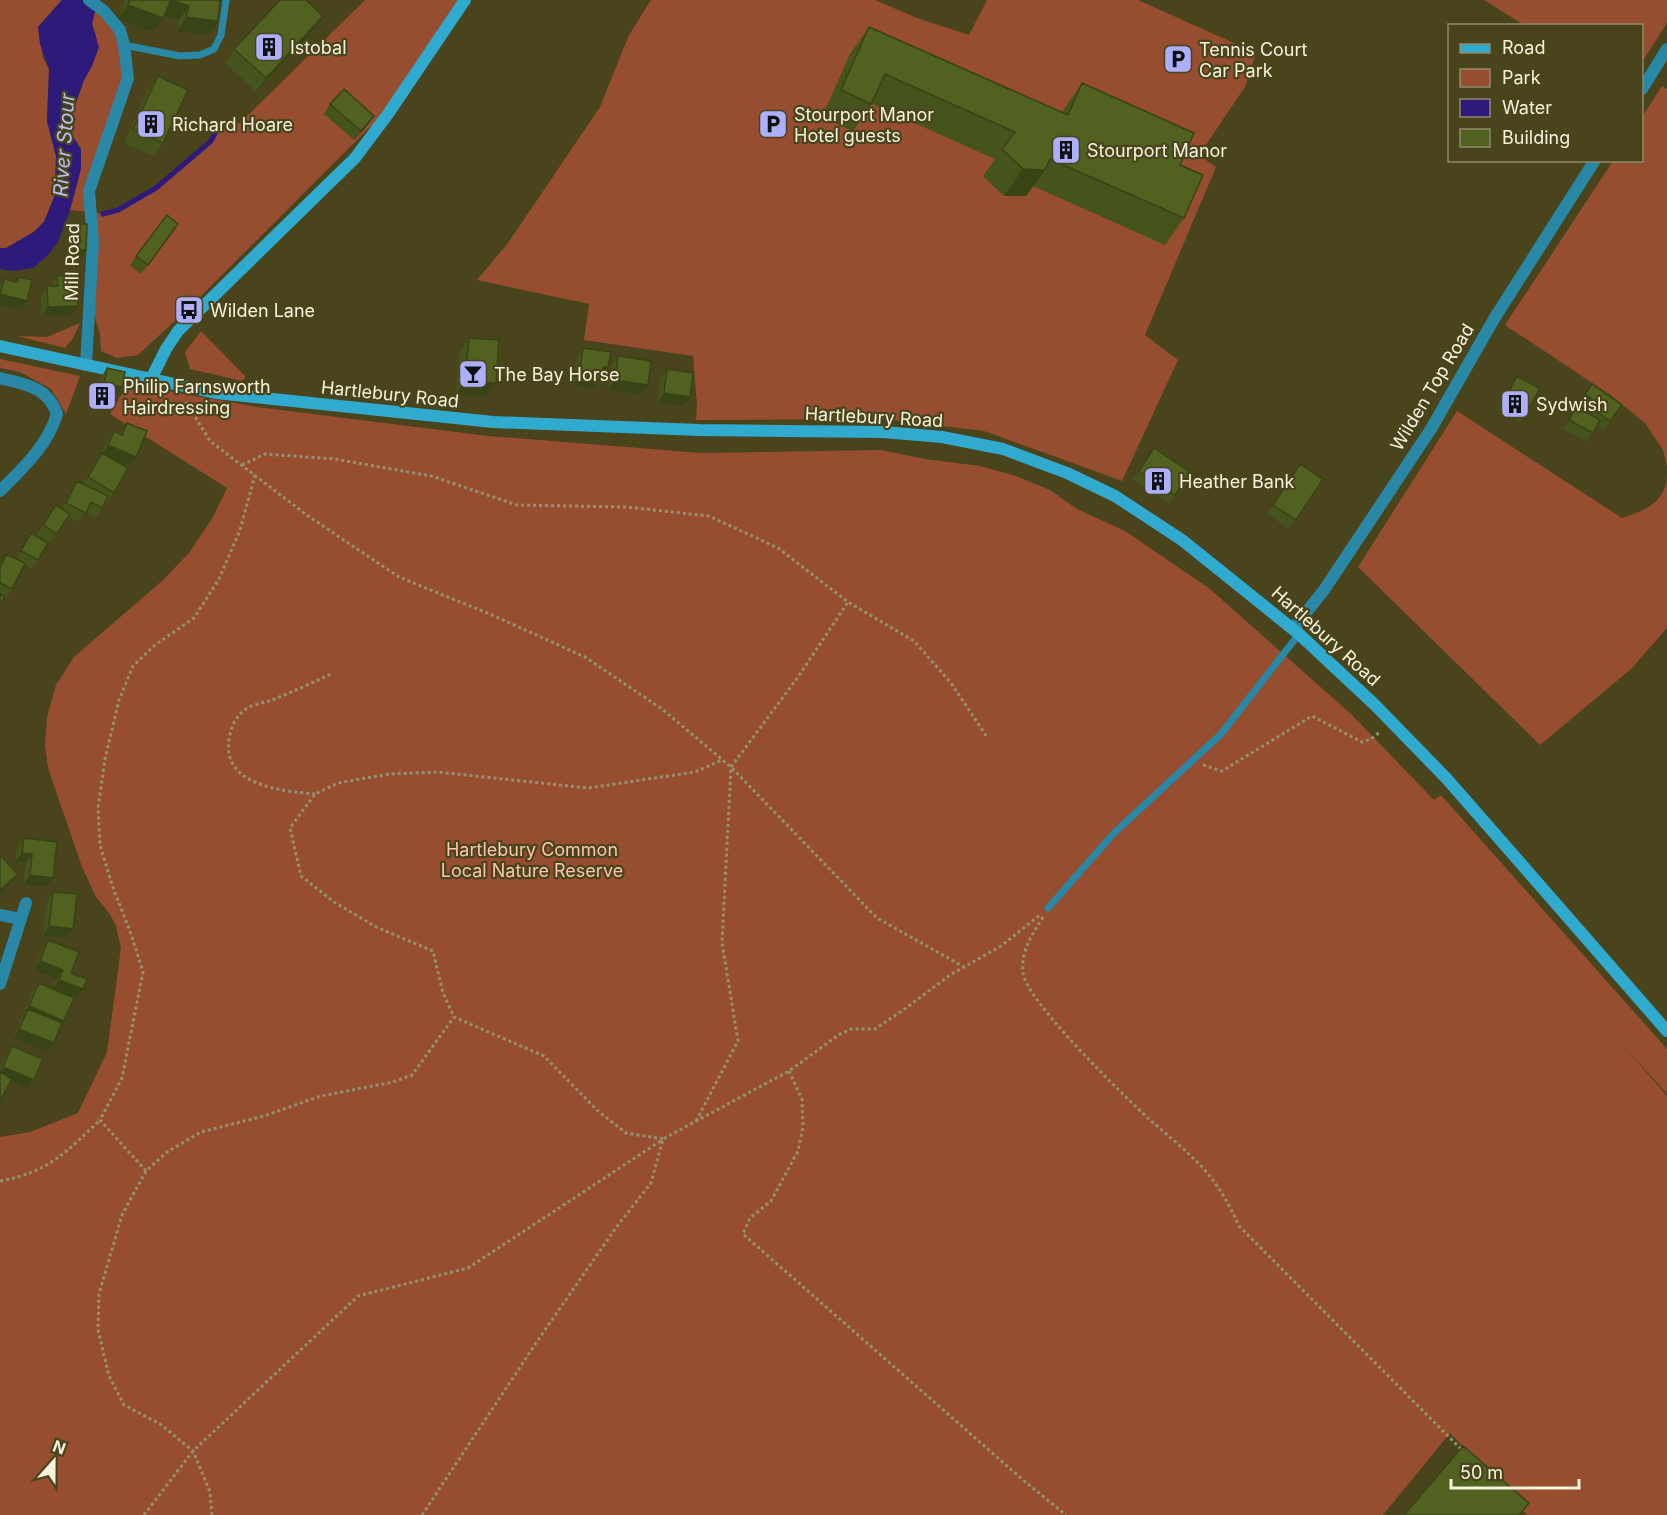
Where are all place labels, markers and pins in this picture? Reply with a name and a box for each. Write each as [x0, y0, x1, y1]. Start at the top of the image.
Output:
building icon: Istobal [253, 31, 285, 63]
place label: Istobal [290, 37, 347, 58]
place label: Tennis Court Car Park [1199, 39, 1308, 81]
parking icon: Tennis Court Car Park [1162, 43, 1194, 75]
place label: Stourport Manor Hotel guests [794, 104, 934, 146]
building icon: Richard Hoare [135, 108, 167, 140]
parking icon: Stourport Manor Hotel guests [757, 108, 789, 140]
place label: Richard Hoare [172, 114, 293, 135]
building icon: Stourport Manor [1050, 134, 1082, 166]
place label: Stourport Manor [1087, 140, 1227, 161]
bus stop icon: Wilden Lane [173, 294, 205, 326]
place label: Wilden Lane [210, 300, 315, 321]
bar icon: The Bay Horse [457, 358, 489, 390]
place label: The Bay Horse [494, 364, 620, 385]
place label: Philip Farnsworth Hairdressing [123, 376, 271, 418]
building icon: Philip Farnsworth Hairdressing [86, 380, 118, 412]
building icon: Sydwish [1499, 388, 1531, 420]
place label: Sydwish [1536, 394, 1608, 415]
building icon: Heather Bank [1142, 465, 1174, 497]
place label: Heather Bank [1179, 471, 1295, 492]

